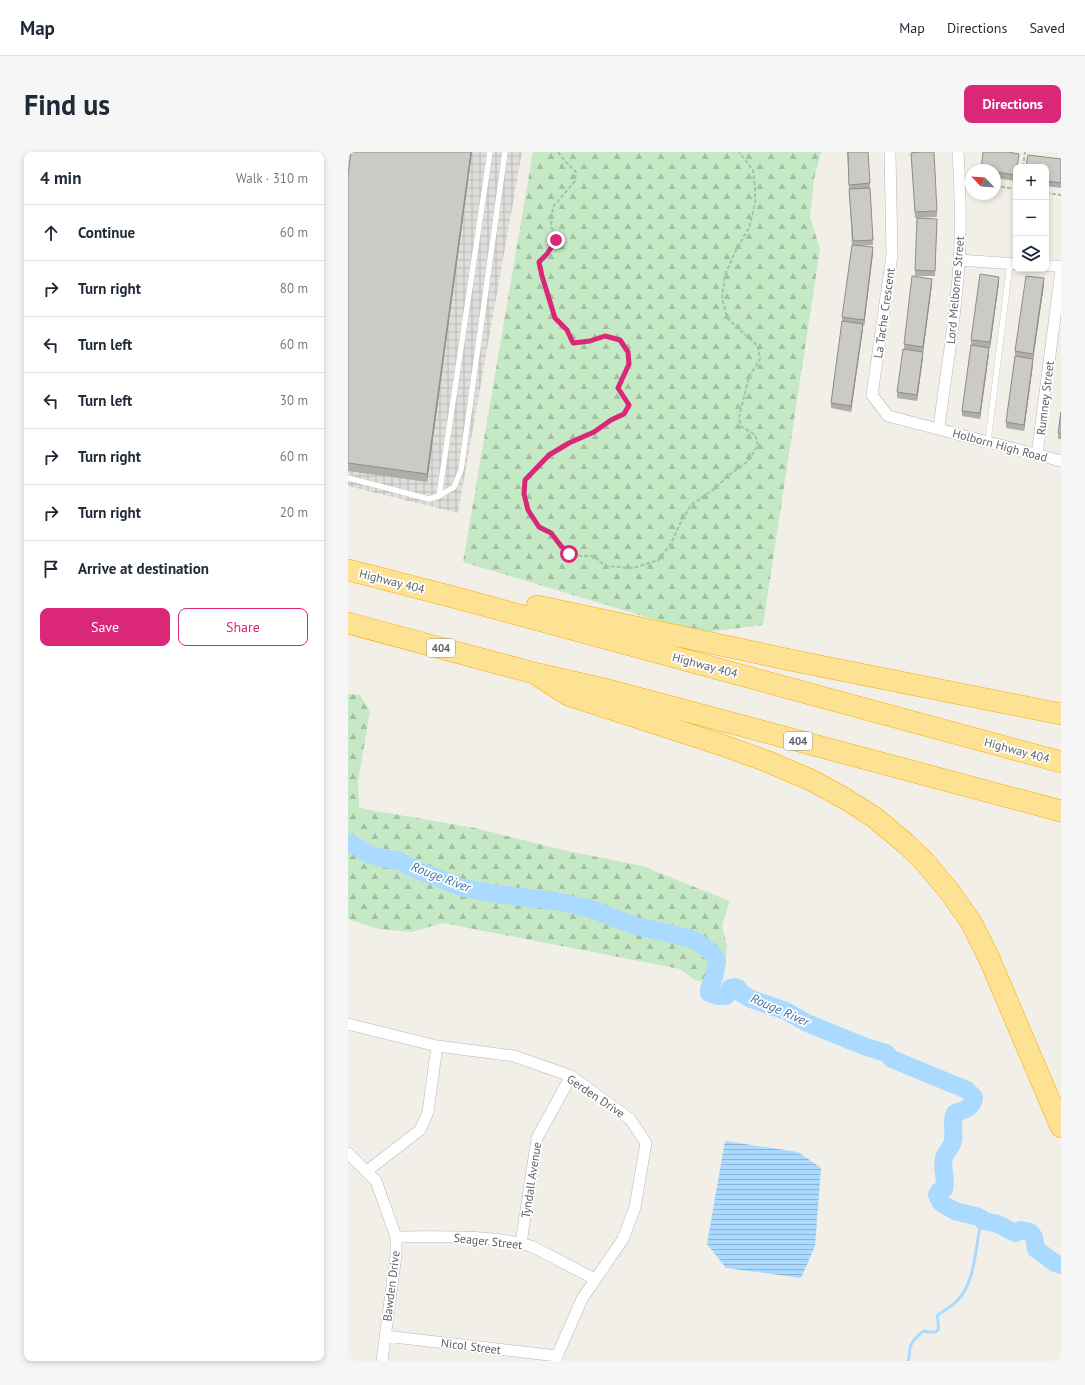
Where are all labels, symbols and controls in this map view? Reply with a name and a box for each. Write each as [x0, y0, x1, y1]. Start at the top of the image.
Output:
text: Map [20, 16, 55, 40]
text: Map [899, 19, 925, 37]
text: Directions [947, 19, 1007, 37]
text: Saved [1029, 19, 1065, 37]
button: Directions [964, 85, 1061, 123]
text: Find us [24, 86, 110, 123]
north arrow [965, 164, 1001, 200]
map controls [1013, 164, 1049, 272]
button: + [1013, 164, 1049, 200]
text: 4 min [40, 167, 81, 189]
text: Walk · 310 m [236, 170, 308, 187]
button: − [1013, 200, 1049, 236]
icon: ahead [40, 222, 62, 244]
text: Continue [78, 223, 135, 242]
text: 60 m [280, 224, 308, 241]
route end [547, 231, 565, 249]
street label: Lord Melborne Street [943, 235, 967, 345]
button: layers [1013, 236, 1049, 272]
street label: La Tache Crescent [870, 267, 898, 359]
icon: right [40, 278, 62, 300]
text: Turn right [78, 279, 141, 298]
text: 80 m [280, 280, 308, 297]
icon: left [40, 334, 62, 356]
text: Turn left [78, 335, 132, 354]
text: 60 m [280, 336, 308, 353]
street label: Rumney Street [1033, 360, 1057, 436]
icon: left [40, 390, 62, 412]
text: Turn left [78, 391, 132, 410]
text: 30 m [280, 392, 308, 409]
street label: Holborn High Road [951, 425, 1049, 465]
icon: right [40, 446, 62, 468]
text: Turn right [78, 447, 141, 466]
text: 60 m [280, 448, 308, 465]
icon: right [40, 502, 62, 524]
text: Turn right [78, 503, 141, 522]
text: 20 m [280, 504, 308, 521]
route start [560, 545, 578, 563]
icon: arrive [40, 558, 62, 580]
text: Arrive at destination [78, 559, 209, 578]
street label: Highway 404 [358, 566, 427, 596]
button: Save [40, 608, 170, 646]
button: Share [178, 608, 308, 646]
road number: 404 [427, 639, 455, 657]
street label: Highway 404 [671, 649, 740, 681]
road number: 404 [784, 732, 812, 750]
street label: Highway 404 [983, 734, 1052, 766]
water label: Rouge River [409, 858, 474, 896]
water label: Rouge River [748, 990, 813, 1031]
street label: Gerden Drive [564, 1071, 628, 1121]
street label: Tyndall Avenue [518, 1141, 544, 1219]
street label: Seager Street [453, 1230, 523, 1252]
street label: Bawden Drive [379, 1250, 403, 1322]
street label: Nicol Street [440, 1335, 502, 1357]

